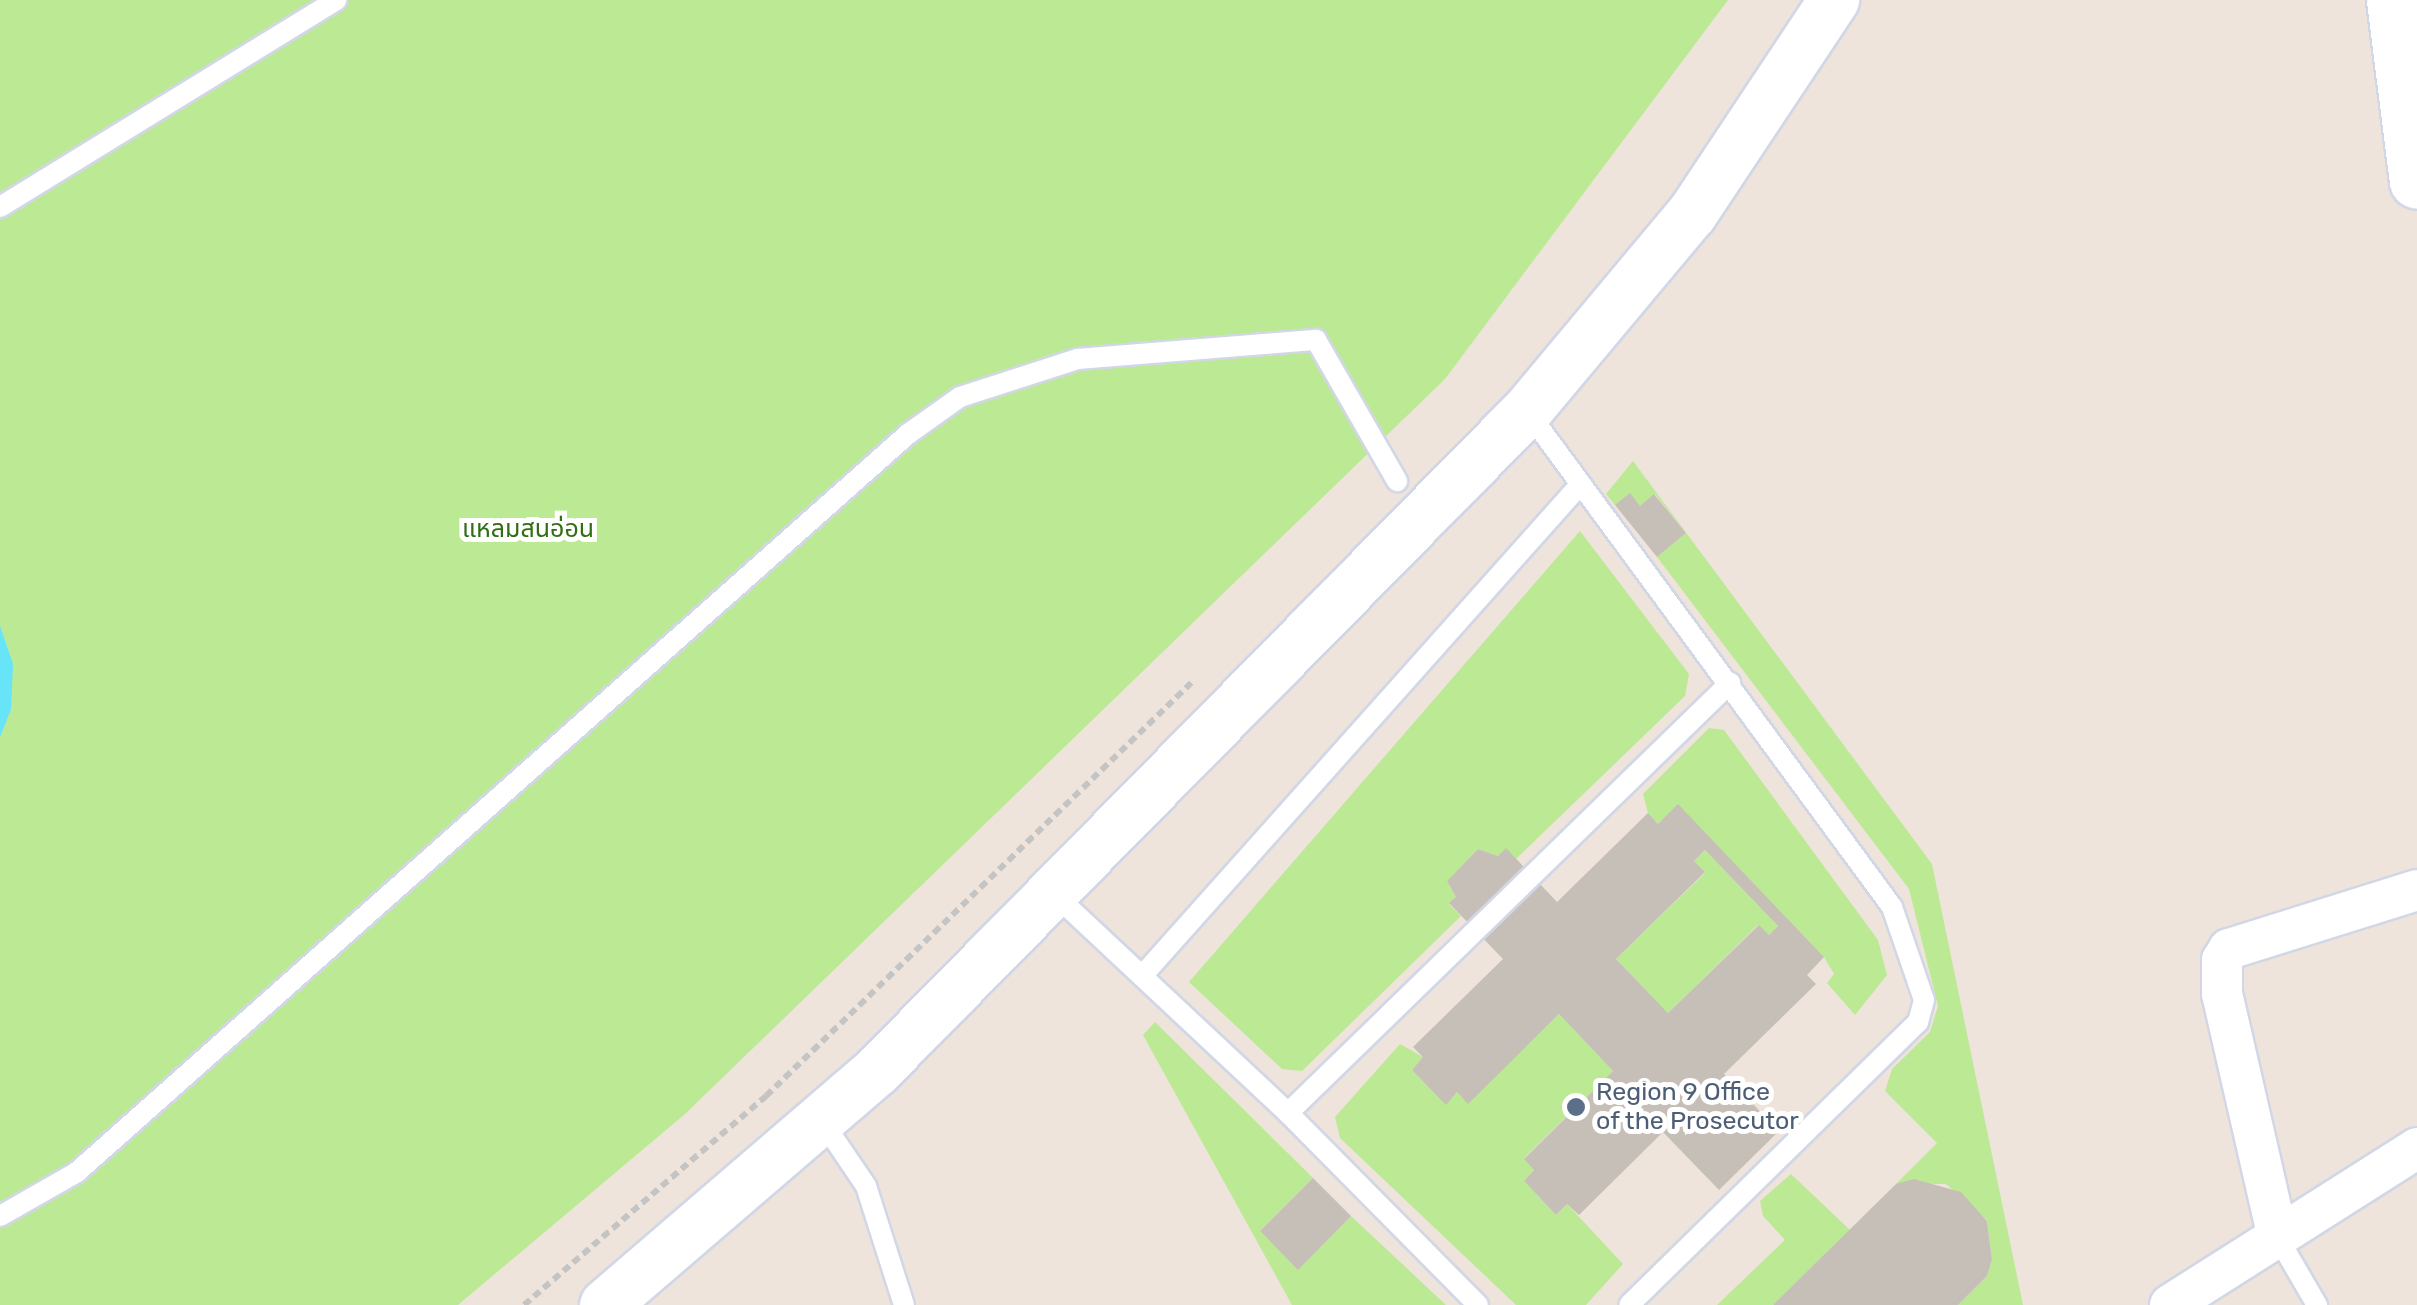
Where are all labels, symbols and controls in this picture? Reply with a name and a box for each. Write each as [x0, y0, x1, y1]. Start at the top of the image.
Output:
park label: แหลมสนอ่อน [462, 514, 594, 544]
place label: Region 9 Office of the Prosecutor [1596, 1078, 1800, 1137]
marker: Region 9 Office of the Prosecutor [1565, 1096, 1587, 1118]

